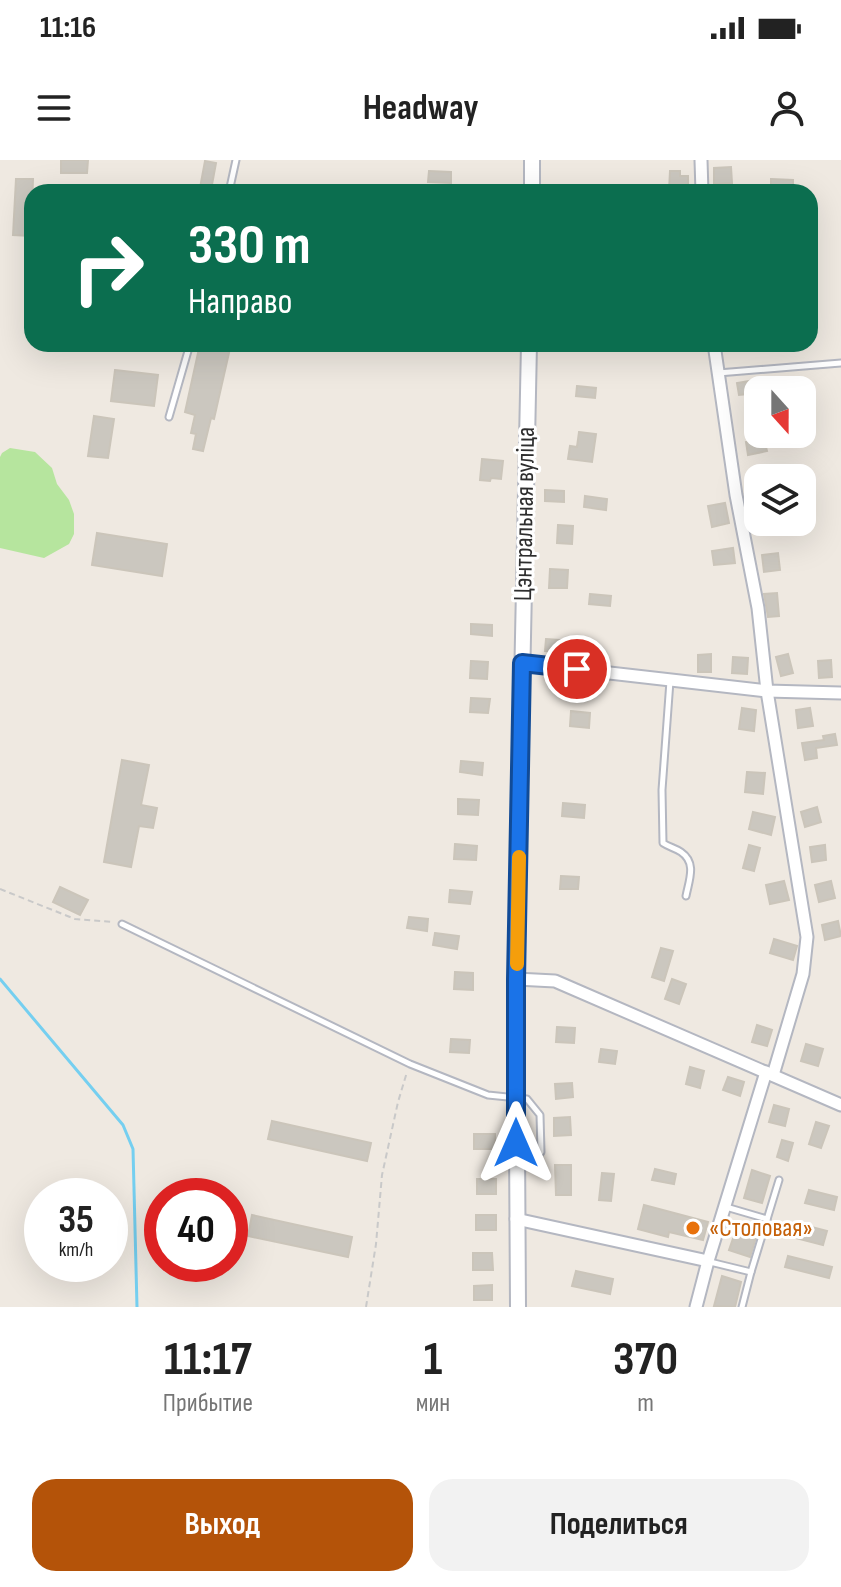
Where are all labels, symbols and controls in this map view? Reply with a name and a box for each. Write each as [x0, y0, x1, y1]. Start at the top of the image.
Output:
text: 11:16 [40, 10, 96, 46]
icon: menu [32, 86, 76, 130]
icon: person [765, 86, 809, 130]
text: Headway [363, 87, 478, 130]
text: 330 m [188, 213, 311, 280]
icon: right [56, 216, 160, 320]
text: Направо [188, 281, 292, 324]
north arrow [744, 376, 816, 448]
map controls [744, 376, 816, 536]
street label: Цэнтральная вуліца [508, 427, 542, 601]
button: layers [744, 464, 816, 536]
pin [543, 635, 611, 703]
icon: arrive [555, 647, 599, 691]
position arrow [474, 1101, 558, 1185]
speed limit sign: 40 [144, 1178, 248, 1282]
text: 35 [58, 1196, 94, 1244]
place label: «Столовая» [709, 1213, 813, 1244]
marker: «Столовая» [684, 1219, 702, 1237]
text: km/h [59, 1238, 93, 1262]
text: 11:17 [164, 1331, 252, 1388]
text: 1 [424, 1331, 442, 1388]
text: 370 [613, 1331, 678, 1388]
text: Прибытие [163, 1388, 253, 1419]
text: мин [416, 1388, 450, 1419]
text: m [637, 1388, 654, 1419]
button: Выход [32, 1479, 413, 1571]
button: Поделиться [429, 1479, 809, 1571]

